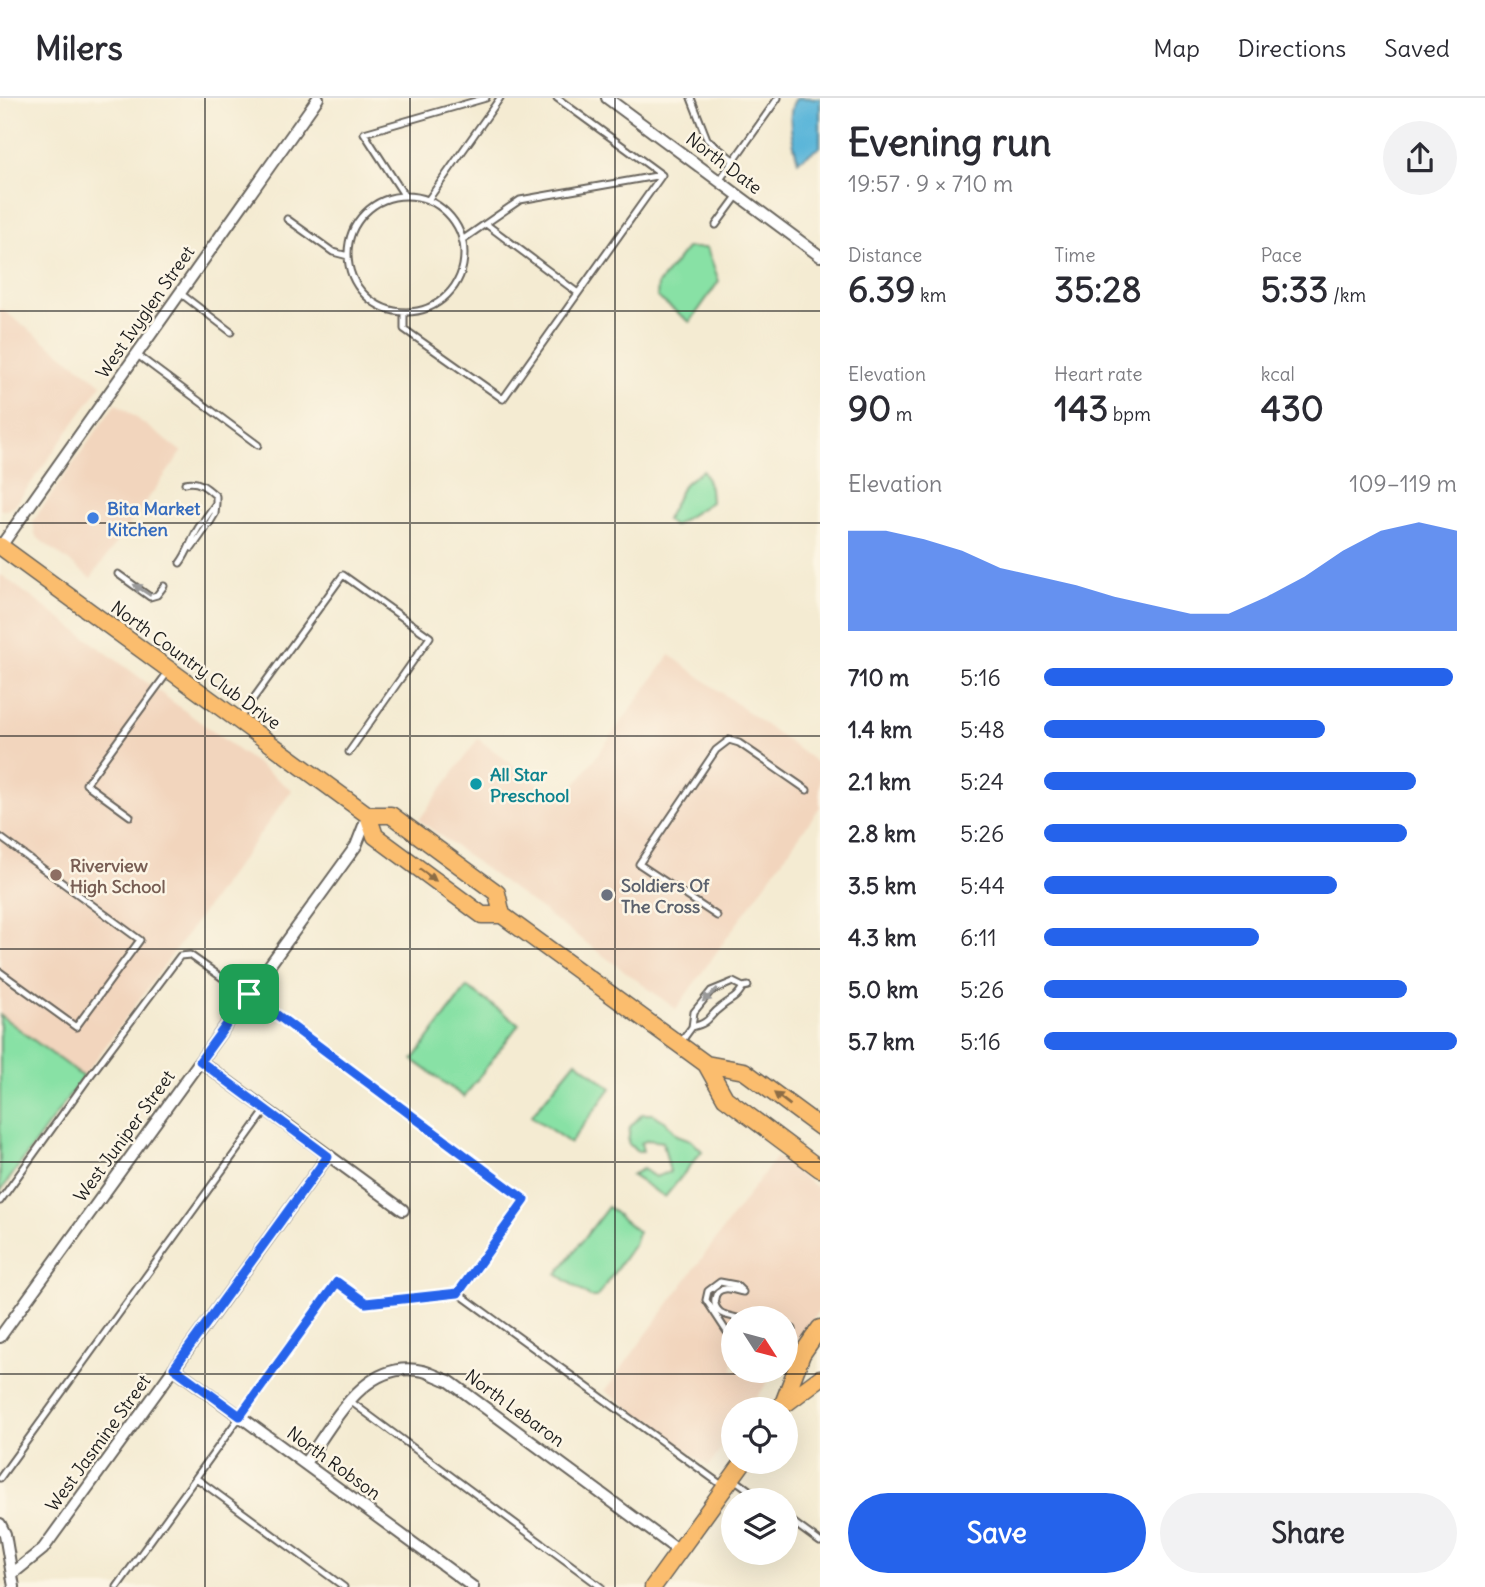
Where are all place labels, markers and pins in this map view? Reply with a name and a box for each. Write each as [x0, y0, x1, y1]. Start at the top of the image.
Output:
place label: Bita Market Kitchen [107, 497, 201, 541]
marker: Bita Market Kitchen [85, 510, 101, 526]
place label: All Star Preschool [490, 763, 569, 807]
marker: All Star Preschool [468, 776, 484, 792]
place label: Riverview High School [70, 854, 166, 898]
marker: Riverview High School [48, 867, 64, 883]
place label: Soldiers Of The Cross [621, 874, 710, 918]
marker: Soldiers Of The Cross [599, 887, 615, 903]
pin [219, 964, 279, 1024]

